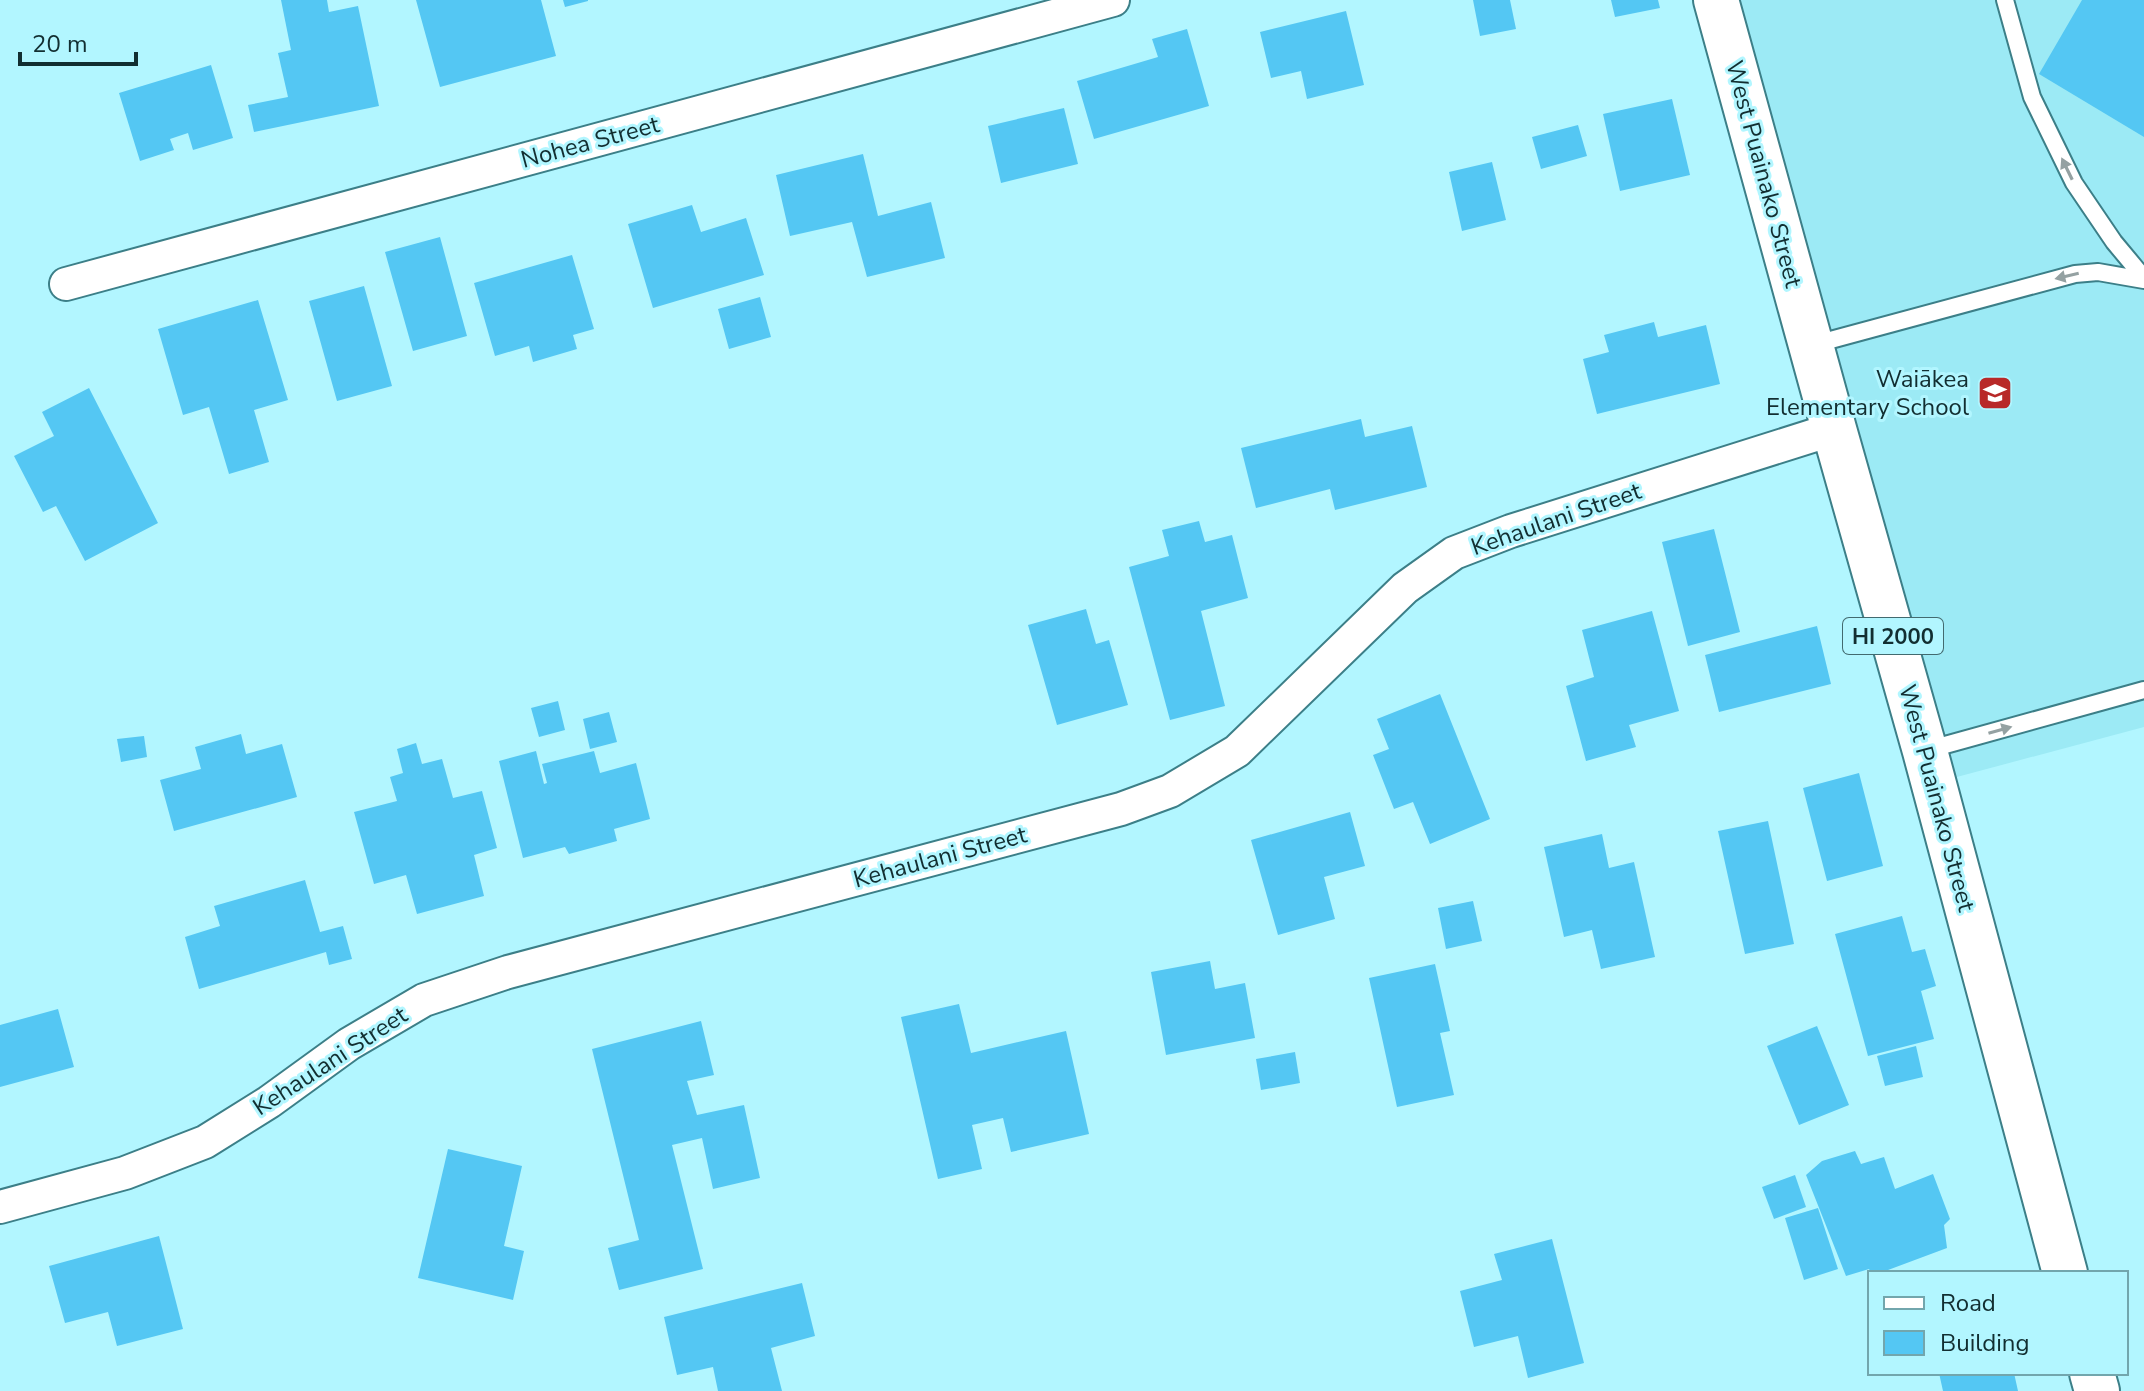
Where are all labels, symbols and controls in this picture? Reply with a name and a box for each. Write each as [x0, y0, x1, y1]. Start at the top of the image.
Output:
scale bar [20, 16, 136, 66]
text: 20 m [32, 28, 88, 60]
street label: West Puainako Street [1718, 57, 1810, 292]
street label: Nohea Street [517, 108, 663, 176]
one-way arrow [2060, 158, 2074, 181]
one-way arrow [2055, 270, 2080, 283]
place label: Waiākea Elementary School [1766, 363, 1969, 423]
school or university icon: Waiākea Elementary School [1976, 374, 2014, 412]
street label: Kehaulani Street [1467, 475, 1646, 563]
road number: HI 2000 [1843, 618, 1943, 654]
street label: West Puainako Street [1891, 681, 1983, 916]
one-way arrow [1989, 723, 2013, 736]
street label: Kehaulani Street [850, 818, 1031, 895]
street label: Kehaulani Street [247, 999, 414, 1123]
legend [1868, 1271, 2128, 1375]
text: Road [1940, 1287, 1996, 1319]
text: Building [1940, 1327, 2030, 1359]

